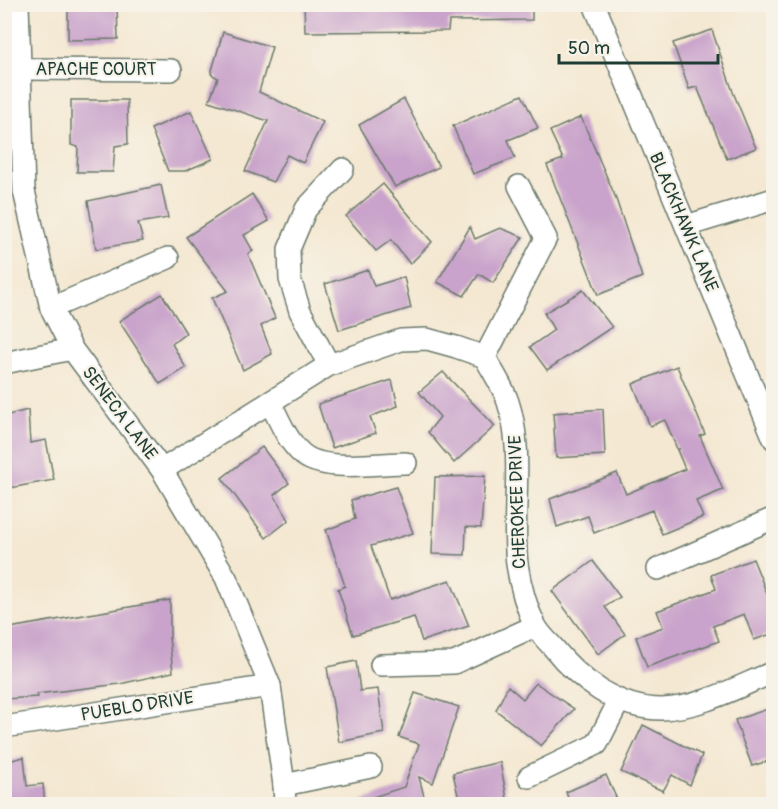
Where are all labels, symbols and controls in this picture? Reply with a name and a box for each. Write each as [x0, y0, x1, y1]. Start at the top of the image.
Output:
scale bar [559, 27, 718, 65]
text: 50 m [568, 37, 610, 60]
street label: APACHE COURT [35, 58, 157, 81]
street label: BLACKHAWK LANE [644, 149, 723, 295]
street label: SENECA LANE [77, 362, 162, 465]
street label: CHEROKEE DRIVE [504, 435, 531, 569]
street label: PUEBLO DRIVE [79, 686, 195, 727]

